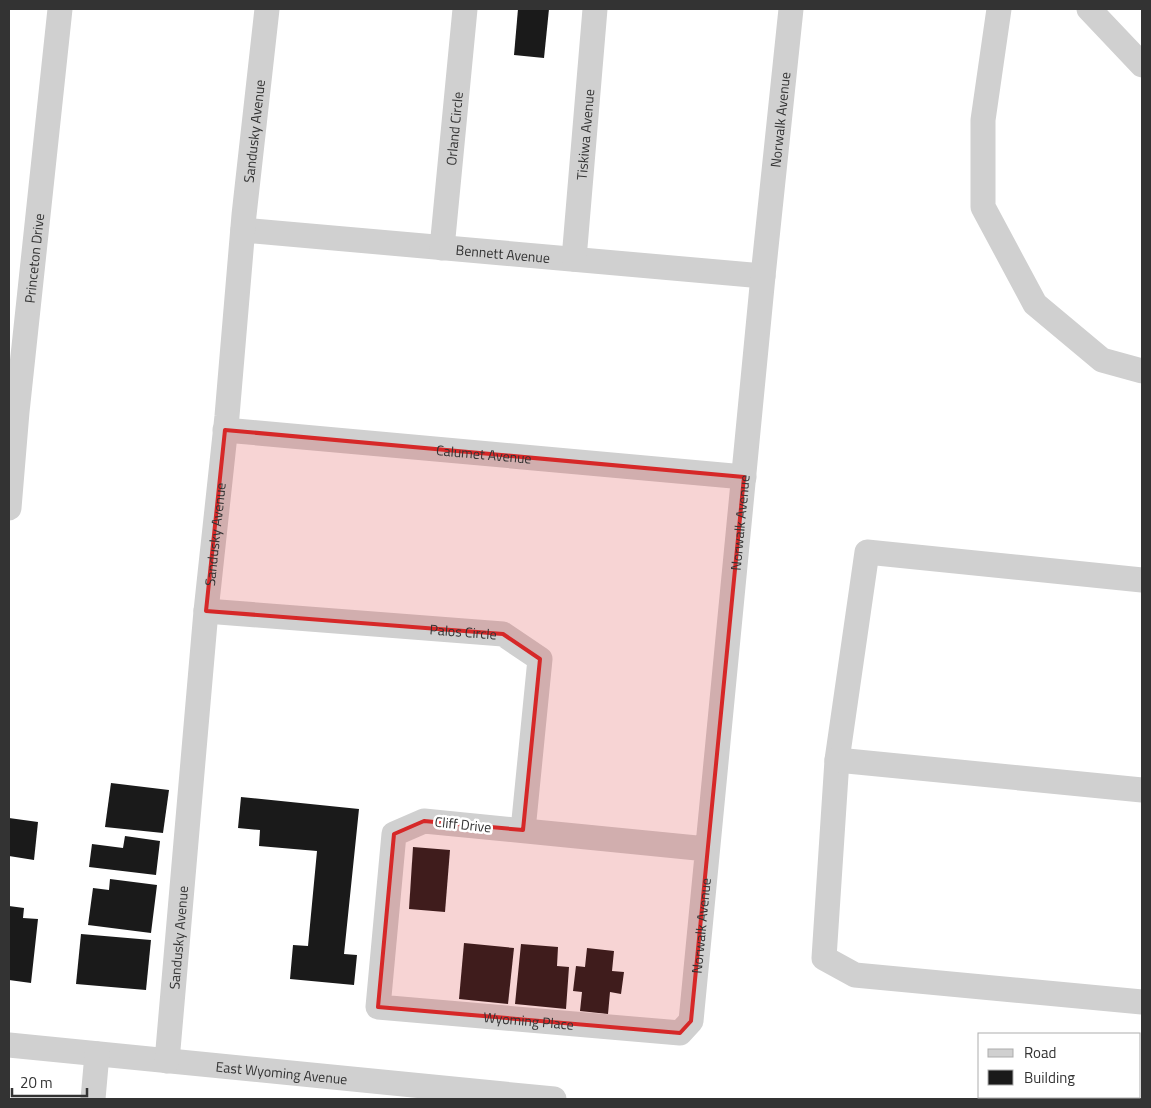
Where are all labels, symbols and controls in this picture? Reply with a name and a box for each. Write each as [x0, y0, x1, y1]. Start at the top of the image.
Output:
street label: Norwalk Avenue [764, 71, 795, 168]
street label: Sandusky Avenue [237, 78, 270, 184]
street label: Tiskiwa Avenue [570, 88, 599, 181]
street label: Orland Circle [439, 91, 468, 167]
street label: Princeton Drive [18, 212, 49, 304]
street label: Bennett Avenue [455, 238, 551, 268]
street label: Calumet Avenue [435, 439, 533, 468]
street label: Norwalk Avenue [724, 474, 754, 571]
street label: Sandusky Avenue [198, 481, 230, 587]
street label: Palos Circle [429, 618, 498, 644]
street label: Cliff Drive [434, 811, 492, 837]
street label: Norwalk Avenue [685, 877, 715, 975]
street label: Sandusky Avenue [163, 885, 193, 990]
street label: Wyoming Place [483, 1006, 575, 1034]
legend [978, 1033, 1141, 1098]
text: Road [1024, 1041, 1056, 1064]
street label: East Wyoming Avenue [215, 1055, 348, 1089]
scale bar [12, 1066, 88, 1098]
text: Building [1024, 1066, 1075, 1089]
text: 20 m [20, 1071, 53, 1094]

